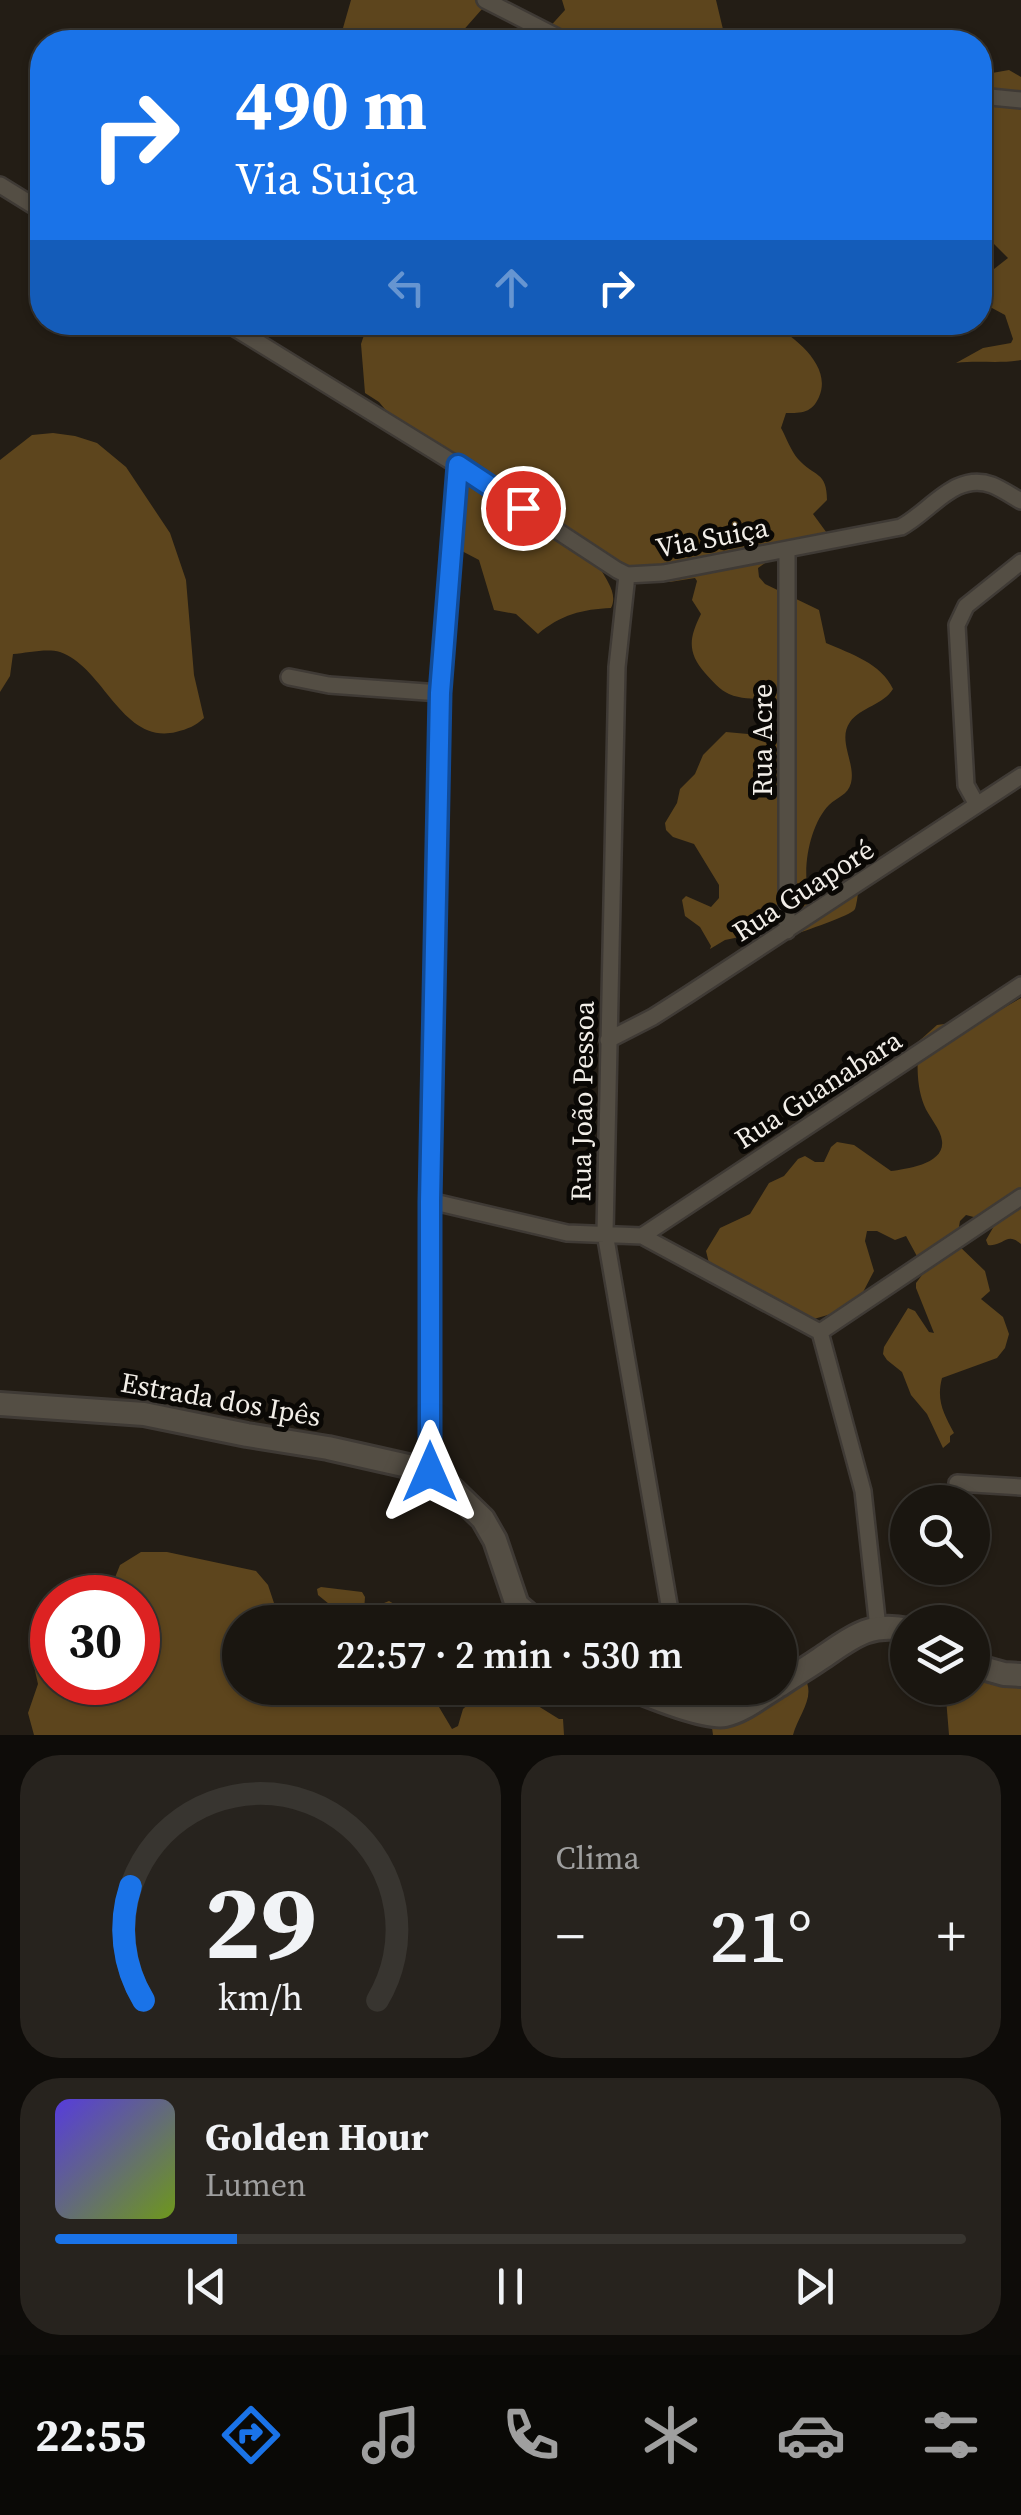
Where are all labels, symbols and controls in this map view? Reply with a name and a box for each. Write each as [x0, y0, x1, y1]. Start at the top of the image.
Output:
text: 490 m [235, 56, 427, 152]
icon: right [70, 70, 200, 200]
text: Via Suiça [235, 147, 418, 209]
icon: left [379, 260, 434, 315]
icon: ahead [484, 260, 539, 315]
icon: right [589, 260, 644, 315]
pin [481, 466, 566, 551]
icon: arrive [496, 481, 551, 536]
street label: Via Suiça [653, 507, 772, 567]
street label: Rua Acre [743, 684, 781, 796]
street label: Rua Guaporé [725, 830, 881, 950]
street label: Rua João Pessoa [561, 1000, 603, 1202]
street label: Rua Guanabara [727, 1020, 909, 1157]
street label: Estrada dos Ipês [118, 1363, 324, 1435]
position arrow [378, 1420, 482, 1524]
map controls [890, 1485, 990, 1705]
button: search [890, 1485, 990, 1585]
speed limit sign: 30 [30, 1575, 160, 1705]
button: layers [890, 1605, 990, 1705]
text: 22:57 · 2 min · 530 m [336, 1629, 683, 1681]
text: Clima [556, 1836, 640, 1880]
text: 29 [204, 1850, 317, 1993]
text: 21° [709, 1884, 812, 1987]
text: − [556, 1898, 585, 1973]
text: + [937, 1898, 966, 1973]
text: km/h [218, 1973, 303, 2022]
text: Golden Hour [205, 2111, 428, 2163]
text: Lumen [205, 2163, 307, 2207]
icon: previous [179, 2259, 234, 2314]
icon: pause [483, 2259, 538, 2314]
icon: next [787, 2259, 842, 2314]
icon: directions [216, 2400, 286, 2470]
icon: music [356, 2400, 426, 2470]
icon: phone [496, 2400, 566, 2470]
icon: climate [636, 2400, 706, 2470]
icon: car [776, 2400, 846, 2470]
icon: filters [916, 2400, 986, 2470]
text: 22:55 [35, 2404, 146, 2466]

